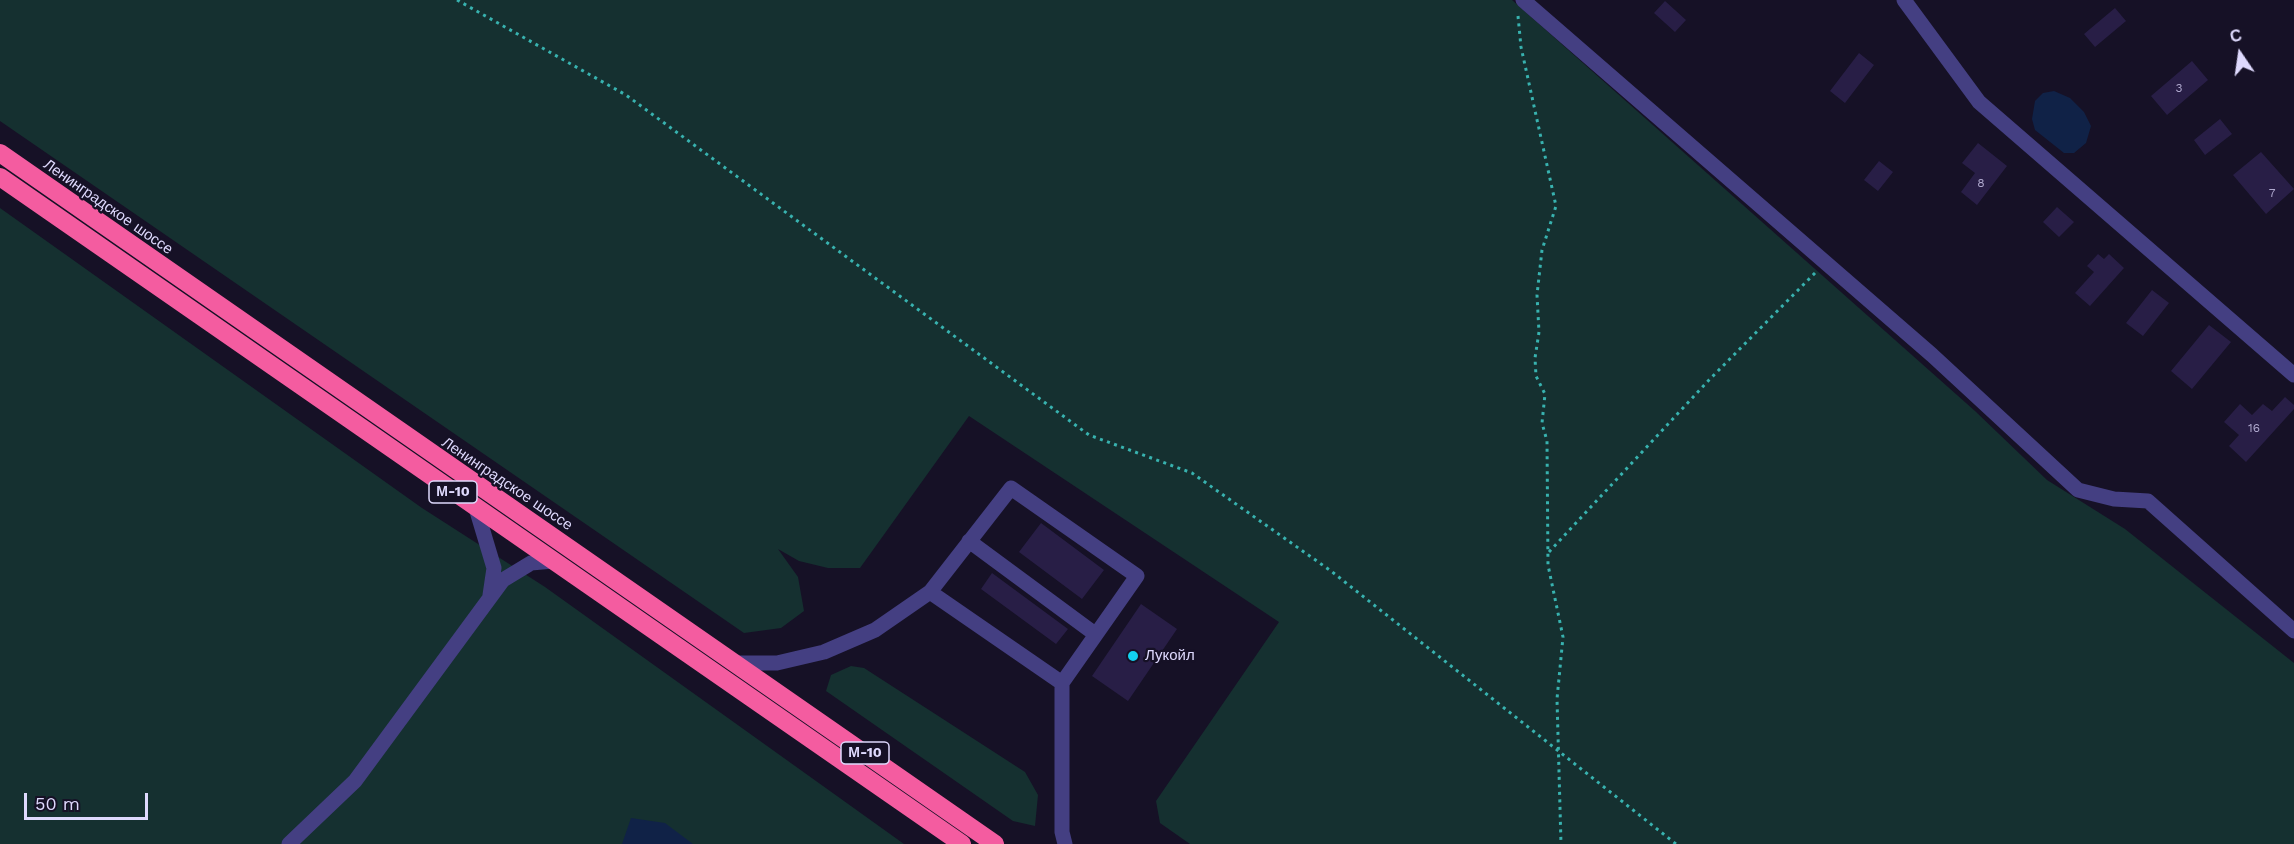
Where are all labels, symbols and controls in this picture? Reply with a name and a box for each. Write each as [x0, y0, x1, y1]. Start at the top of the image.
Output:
north arrow [2210, 24, 2270, 84]
text: С [2228, 25, 2244, 47]
house number: 3 [2176, 81, 2182, 95]
street label: Ленинградское шоссе [40, 156, 176, 258]
house number: 8 [1977, 176, 1985, 190]
house number: 7 [2269, 186, 2275, 200]
house number: 16 [2248, 421, 2260, 435]
street label: Ленинградское шоссе [438, 434, 576, 534]
road number: М-10 [429, 481, 477, 503]
place label: Лукойл [1145, 647, 1195, 665]
marker: Лукойл [1126, 649, 1140, 663]
road number: М-10 [841, 742, 889, 764]
scale bar [27, 781, 152, 819]
text: 50 m [35, 793, 80, 814]

